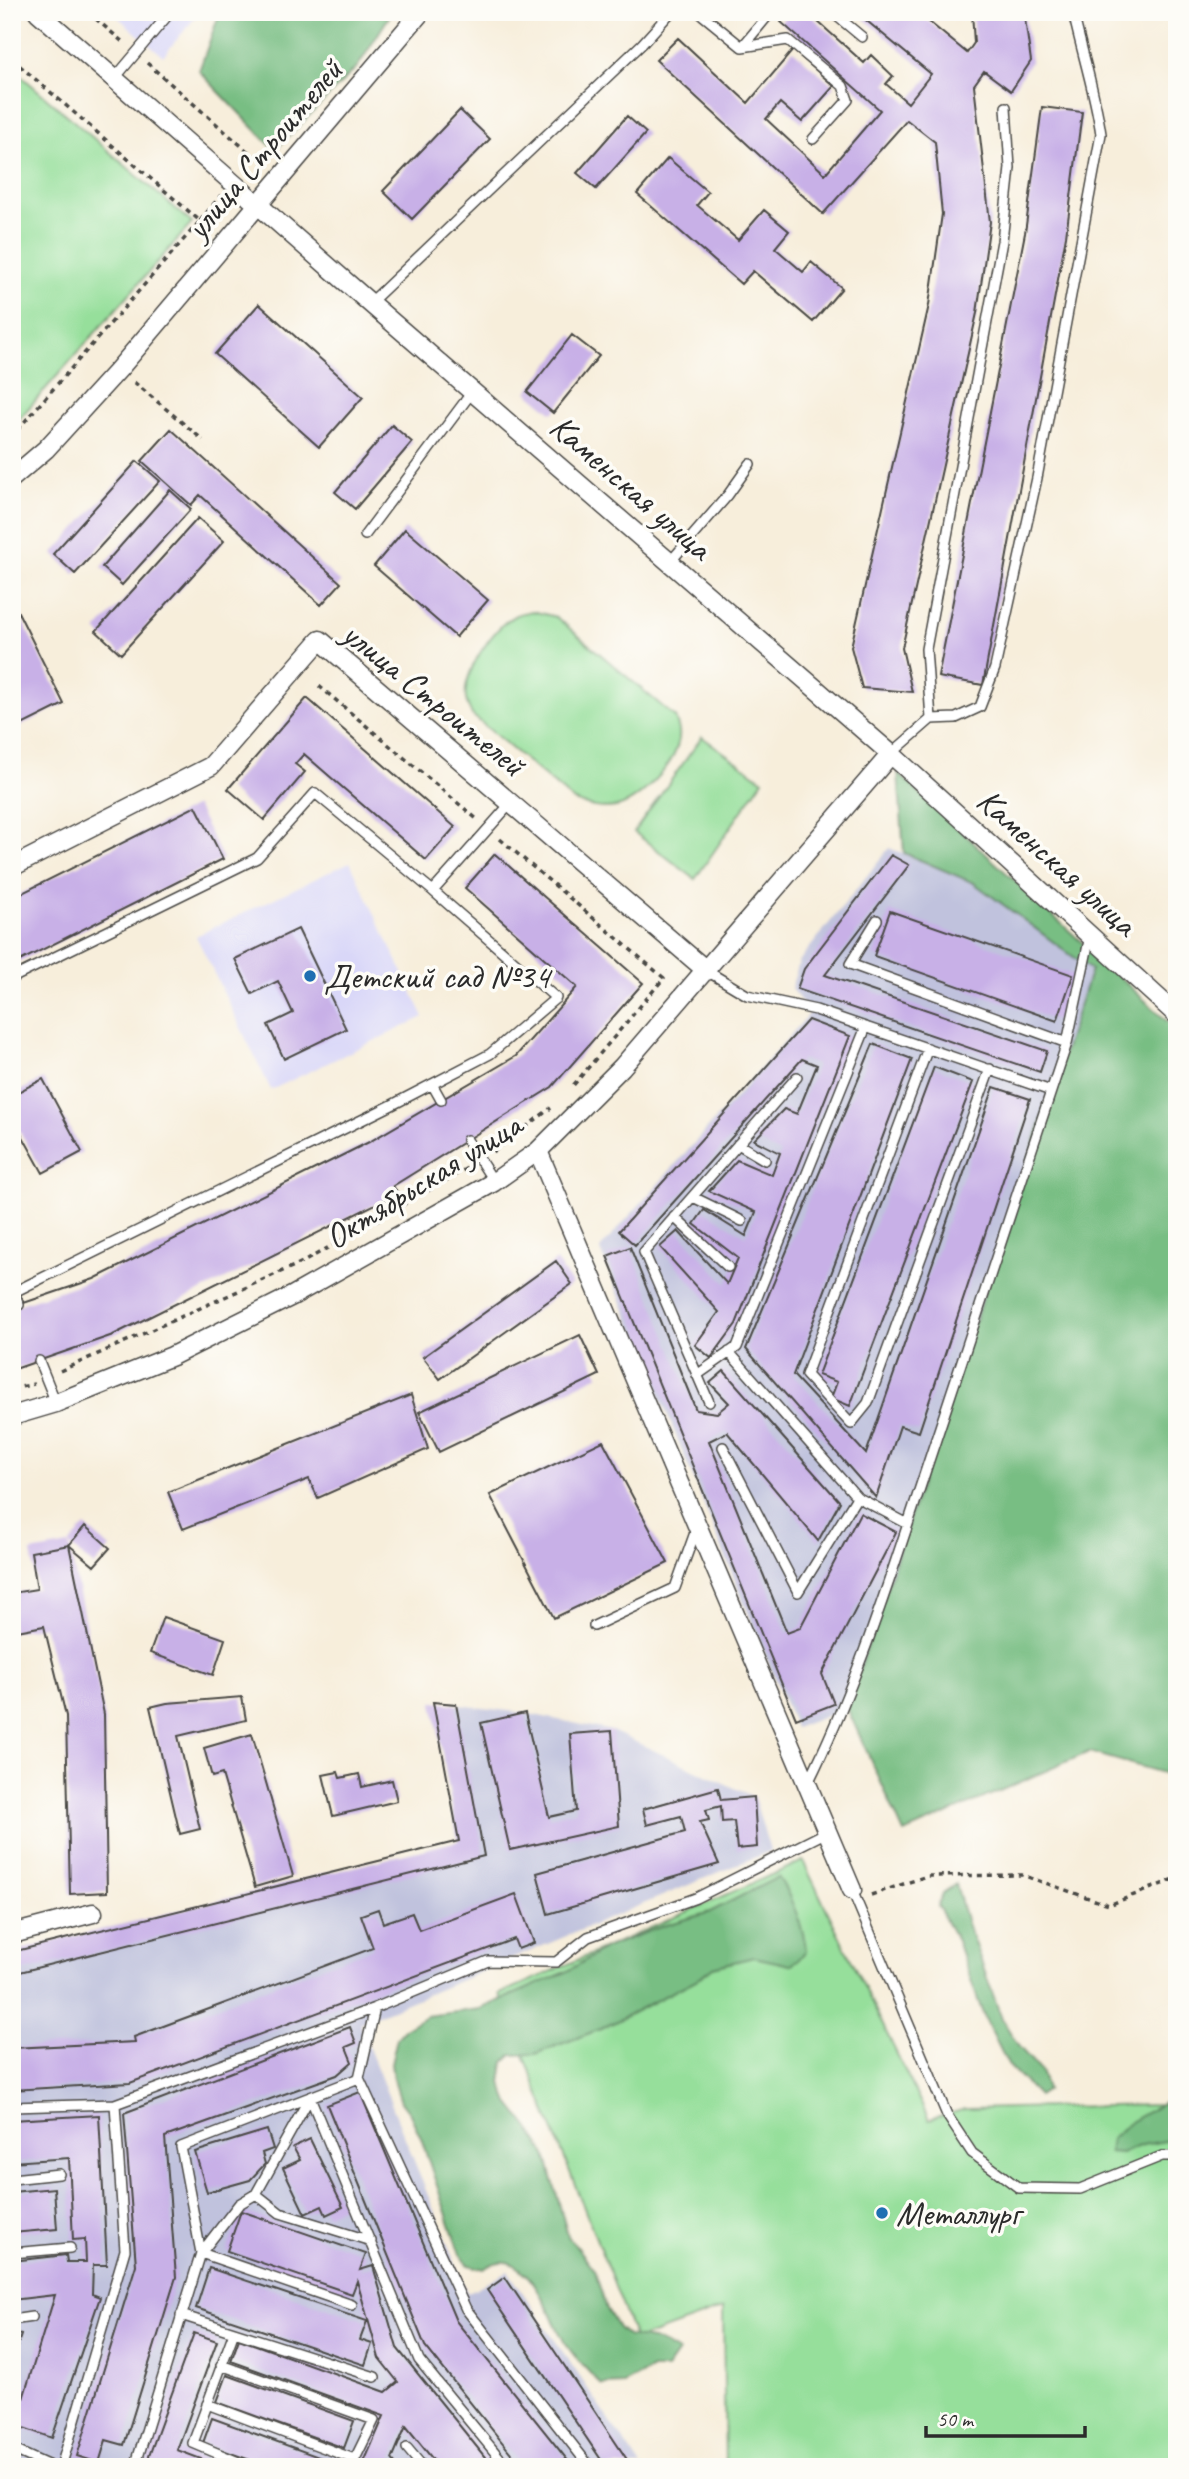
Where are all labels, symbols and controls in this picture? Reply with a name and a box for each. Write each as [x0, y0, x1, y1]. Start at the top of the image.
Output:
street label: улица Строителей [174, 47, 354, 250]
street label: Каменская улица [541, 404, 723, 572]
street label: улица Строителей [332, 610, 537, 788]
street label: Каменская улица [967, 778, 1149, 948]
place label: Детский сад №34 [324, 954, 553, 999]
marker: Детский сад №34 [302, 968, 318, 984]
street label: Октябрьская улица [316, 1101, 532, 1259]
place label: Металлург [896, 2191, 1025, 2236]
marker: Металлург [874, 2205, 890, 2221]
scale bar [926, 2395, 1086, 2439]
text: 50 m [937, 2406, 975, 2432]

